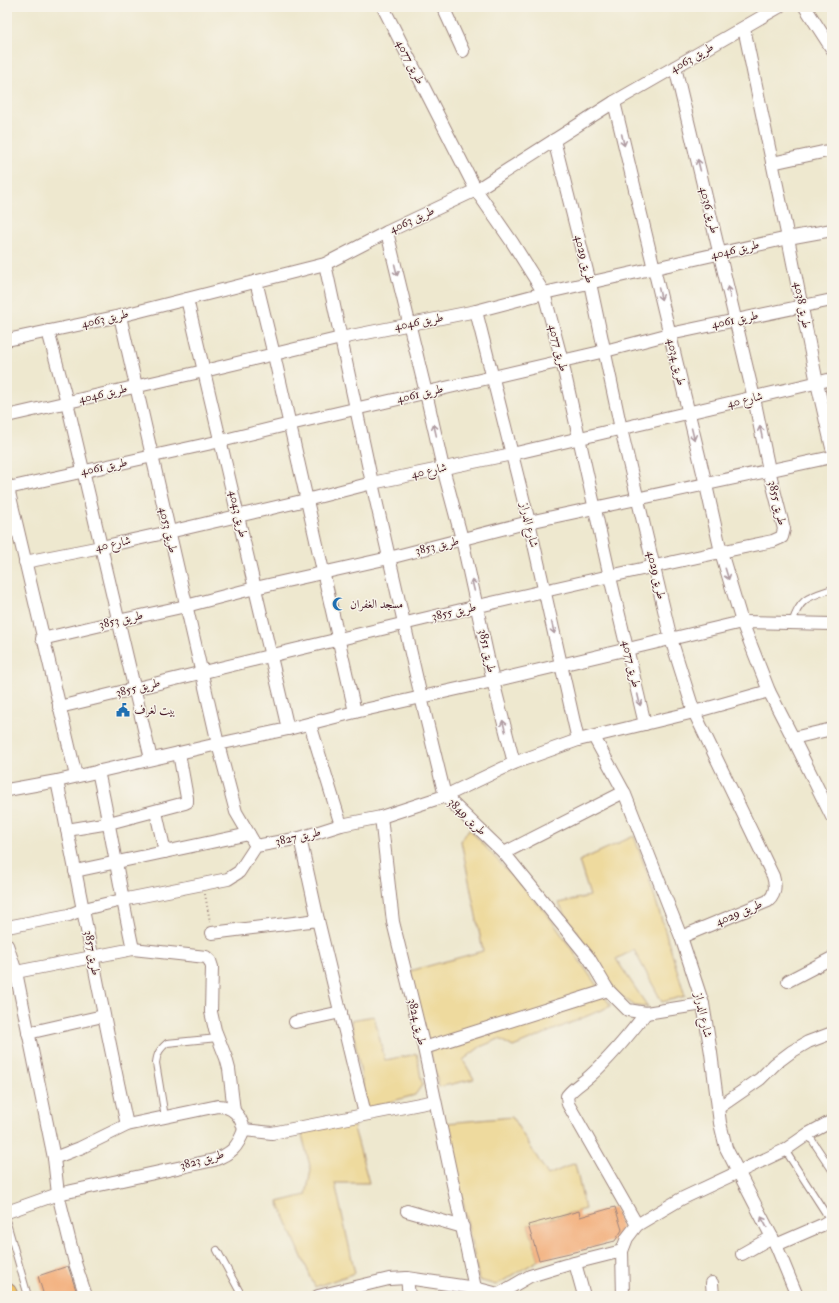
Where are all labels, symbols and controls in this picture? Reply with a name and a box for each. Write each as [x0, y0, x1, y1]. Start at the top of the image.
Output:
street label: طريق 4077 [392, 37, 428, 87]
street label: طريق 4063 [668, 39, 717, 76]
one-way arrow [620, 133, 628, 146]
one-way arrow [694, 159, 702, 172]
street label: طريق 4036 [696, 185, 722, 235]
street label: طريق 4063 [387, 203, 437, 237]
street label: طريق 4029 [571, 233, 597, 285]
street label: طريق 4046 [709, 237, 761, 263]
one-way arrow [393, 263, 401, 276]
street label: طريق 4038 [790, 280, 814, 330]
one-way arrow [725, 286, 732, 299]
one-way arrow [657, 287, 665, 300]
street label: طريق 4063 [80, 306, 130, 332]
street label: طريق 4061 [710, 308, 760, 332]
street label: طريق 4046 [393, 310, 445, 334]
street label: طريق 4077 [545, 323, 571, 373]
street label: طريق 4034 [663, 337, 689, 387]
street label: طريق 4046 [77, 381, 129, 407]
street label: طريق 4061 [395, 381, 445, 407]
street label: شارع 40 [726, 389, 765, 414]
one-way arrow [430, 424, 438, 437]
one-way arrow [757, 426, 765, 439]
one-way arrow [690, 427, 698, 440]
street label: طريق 4061 [79, 455, 129, 479]
street label: شارع 40 [410, 460, 449, 485]
street label: طريق 3855 [765, 479, 789, 527]
street label: طريق 4043 [225, 489, 251, 539]
street label: شارع الدراز [513, 500, 541, 550]
street label: طريق 4053 [155, 505, 181, 555]
street label: شارع 40 [94, 533, 133, 558]
street label: طريق 3853 [414, 533, 461, 559]
street label: طريق 4029 [643, 549, 669, 601]
one-way arrow [724, 567, 732, 579]
one-way arrow [468, 579, 476, 592]
mosque icon: مسجد الغفران [331, 596, 347, 612]
place label: مسجد الغفران [350, 597, 403, 612]
street label: طريق 3855 [430, 600, 478, 624]
street label: طريق 3853 [98, 608, 145, 632]
one-way arrow [549, 622, 557, 635]
street label: طريق 3851 [475, 628, 499, 674]
street label: طريق 4077 [618, 639, 644, 689]
street label: طريق 3855 [114, 675, 162, 701]
one-way arrow [636, 693, 644, 706]
public building icon: بيت لغرف [115, 702, 131, 718]
place label: بيت لغرف [134, 703, 175, 718]
one-way arrow [500, 719, 508, 732]
street label: طريق 3849 [445, 795, 489, 839]
street label: طريق 3827 [274, 824, 322, 850]
street label: طريق 4029 [713, 896, 765, 930]
street label: طريق 3857 [81, 929, 103, 977]
street label: شارع الدراز [688, 990, 715, 1040]
street label: طريق 3824 [404, 997, 430, 1047]
street label: طريق 3823 [178, 1146, 226, 1173]
one-way arrow [760, 1216, 767, 1228]

